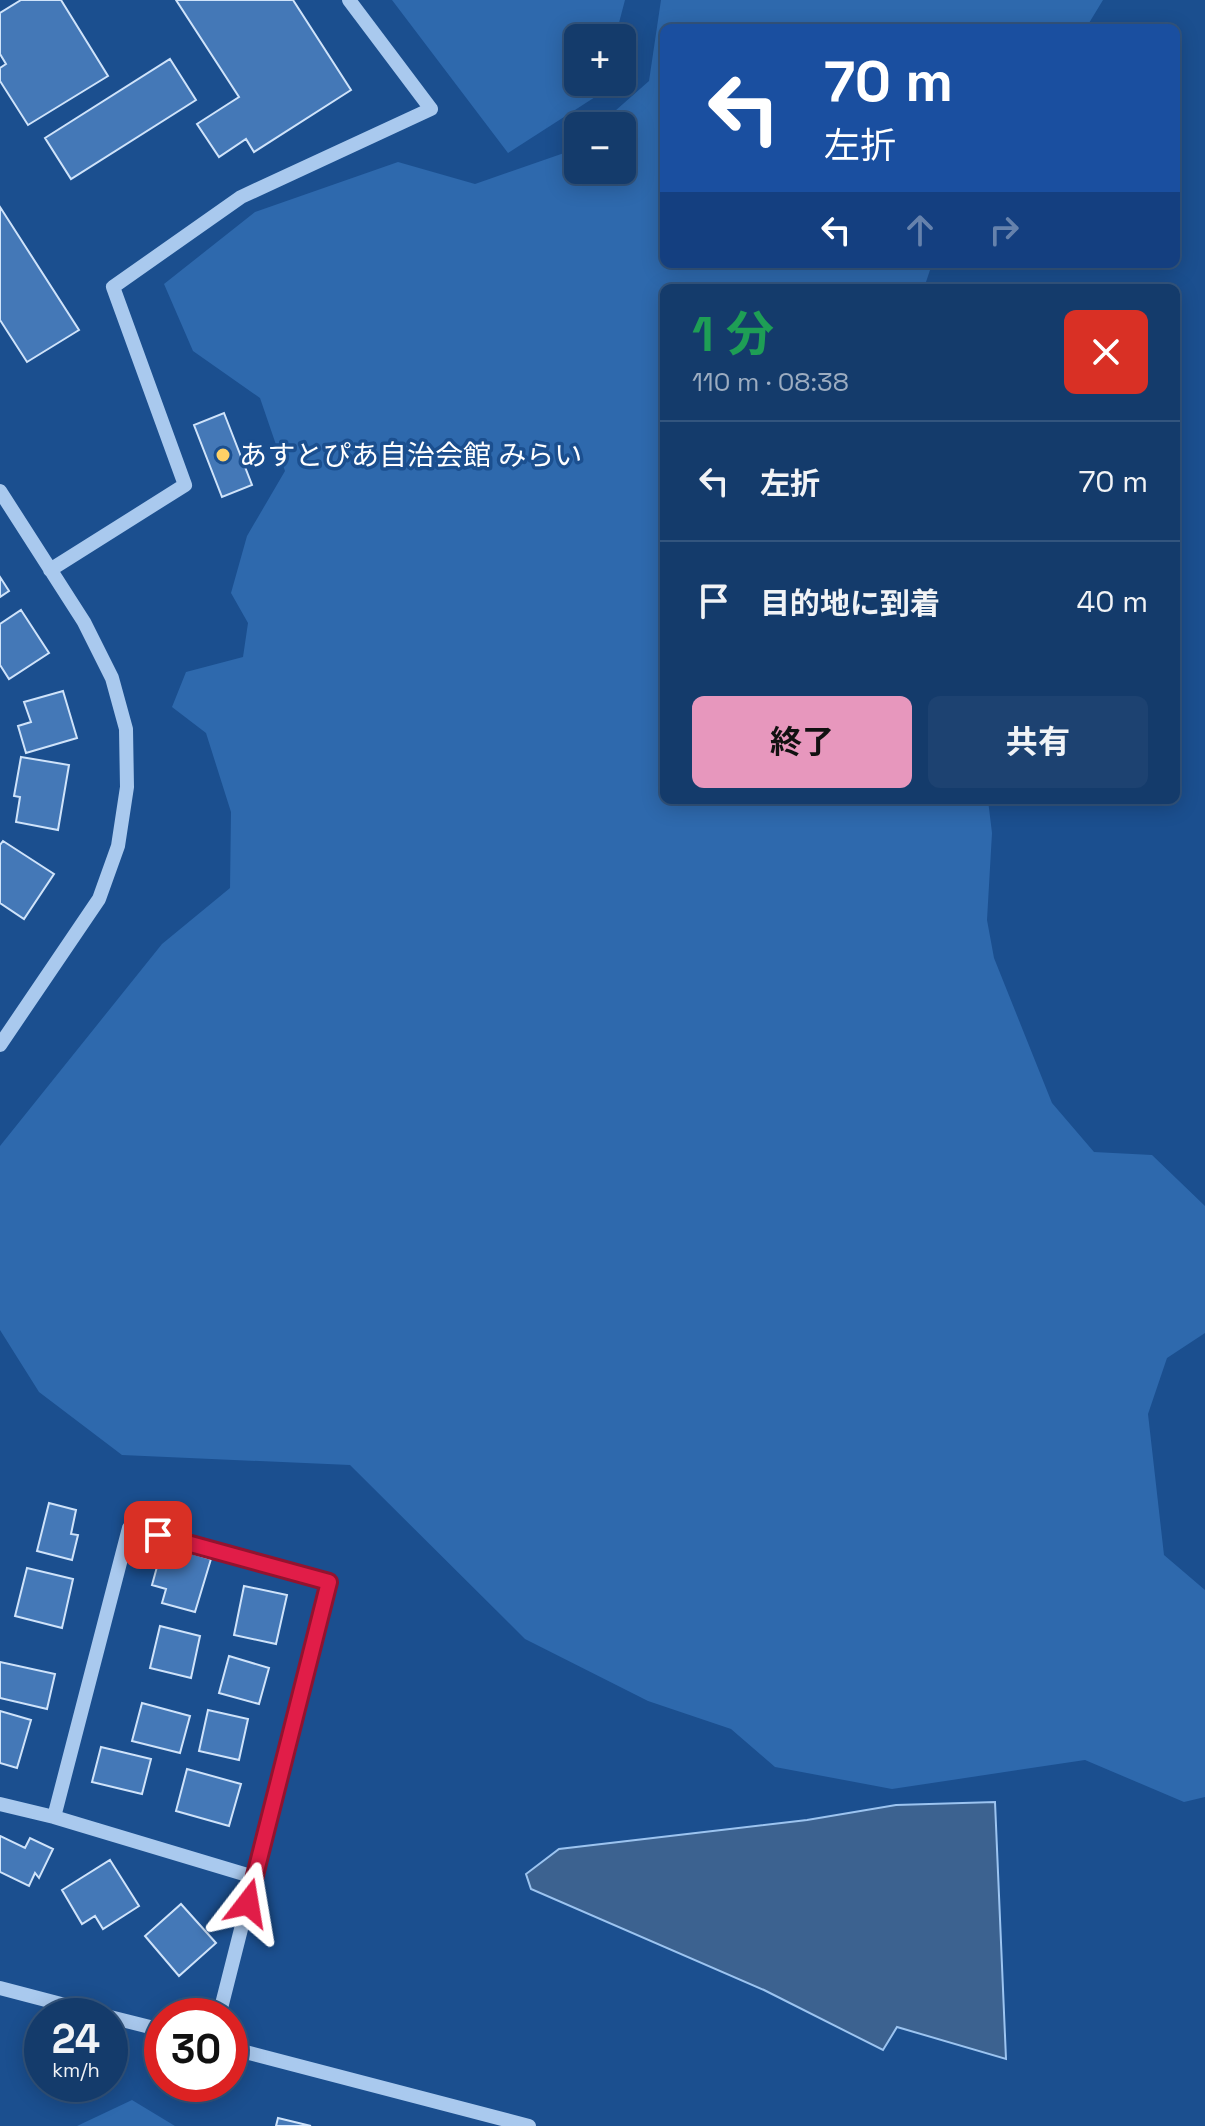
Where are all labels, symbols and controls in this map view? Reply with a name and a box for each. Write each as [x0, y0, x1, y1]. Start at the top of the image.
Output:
map controls [564, 24, 636, 184]
button: + [564, 24, 636, 96]
text: 70 m [824, 46, 953, 117]
icon: left [692, 56, 796, 160]
button: − [564, 112, 636, 184]
text: 左折 [824, 123, 896, 169]
icon: left [814, 208, 858, 252]
icon: ahead [898, 208, 942, 252]
icon: right [982, 208, 1026, 252]
text: 1 分 [692, 304, 774, 365]
button: close [1064, 310, 1148, 394]
text: 110 m · 08:38 [692, 365, 849, 399]
place label: あすとぴあ自治会館 みらい [239, 437, 582, 473]
marker: あすとぴあ自治会館 みらい [214, 446, 232, 464]
icon: left [692, 459, 736, 503]
text: 70 m [1079, 462, 1148, 501]
text: 左折 [760, 464, 820, 503]
icon: arrive [692, 579, 736, 623]
text: 40 m [1077, 582, 1148, 621]
text: 目的地に到着 [760, 584, 940, 623]
button: 終了 [692, 696, 912, 788]
button: 共有 [928, 696, 1148, 788]
pin [124, 1501, 192, 1569]
icon: arrive [136, 1513, 180, 1557]
position arrow [206, 1861, 290, 1945]
speed limit sign: 30 [144, 1998, 248, 2102]
text: 24 [52, 2014, 100, 2065]
text: km/h [52, 2057, 100, 2083]

